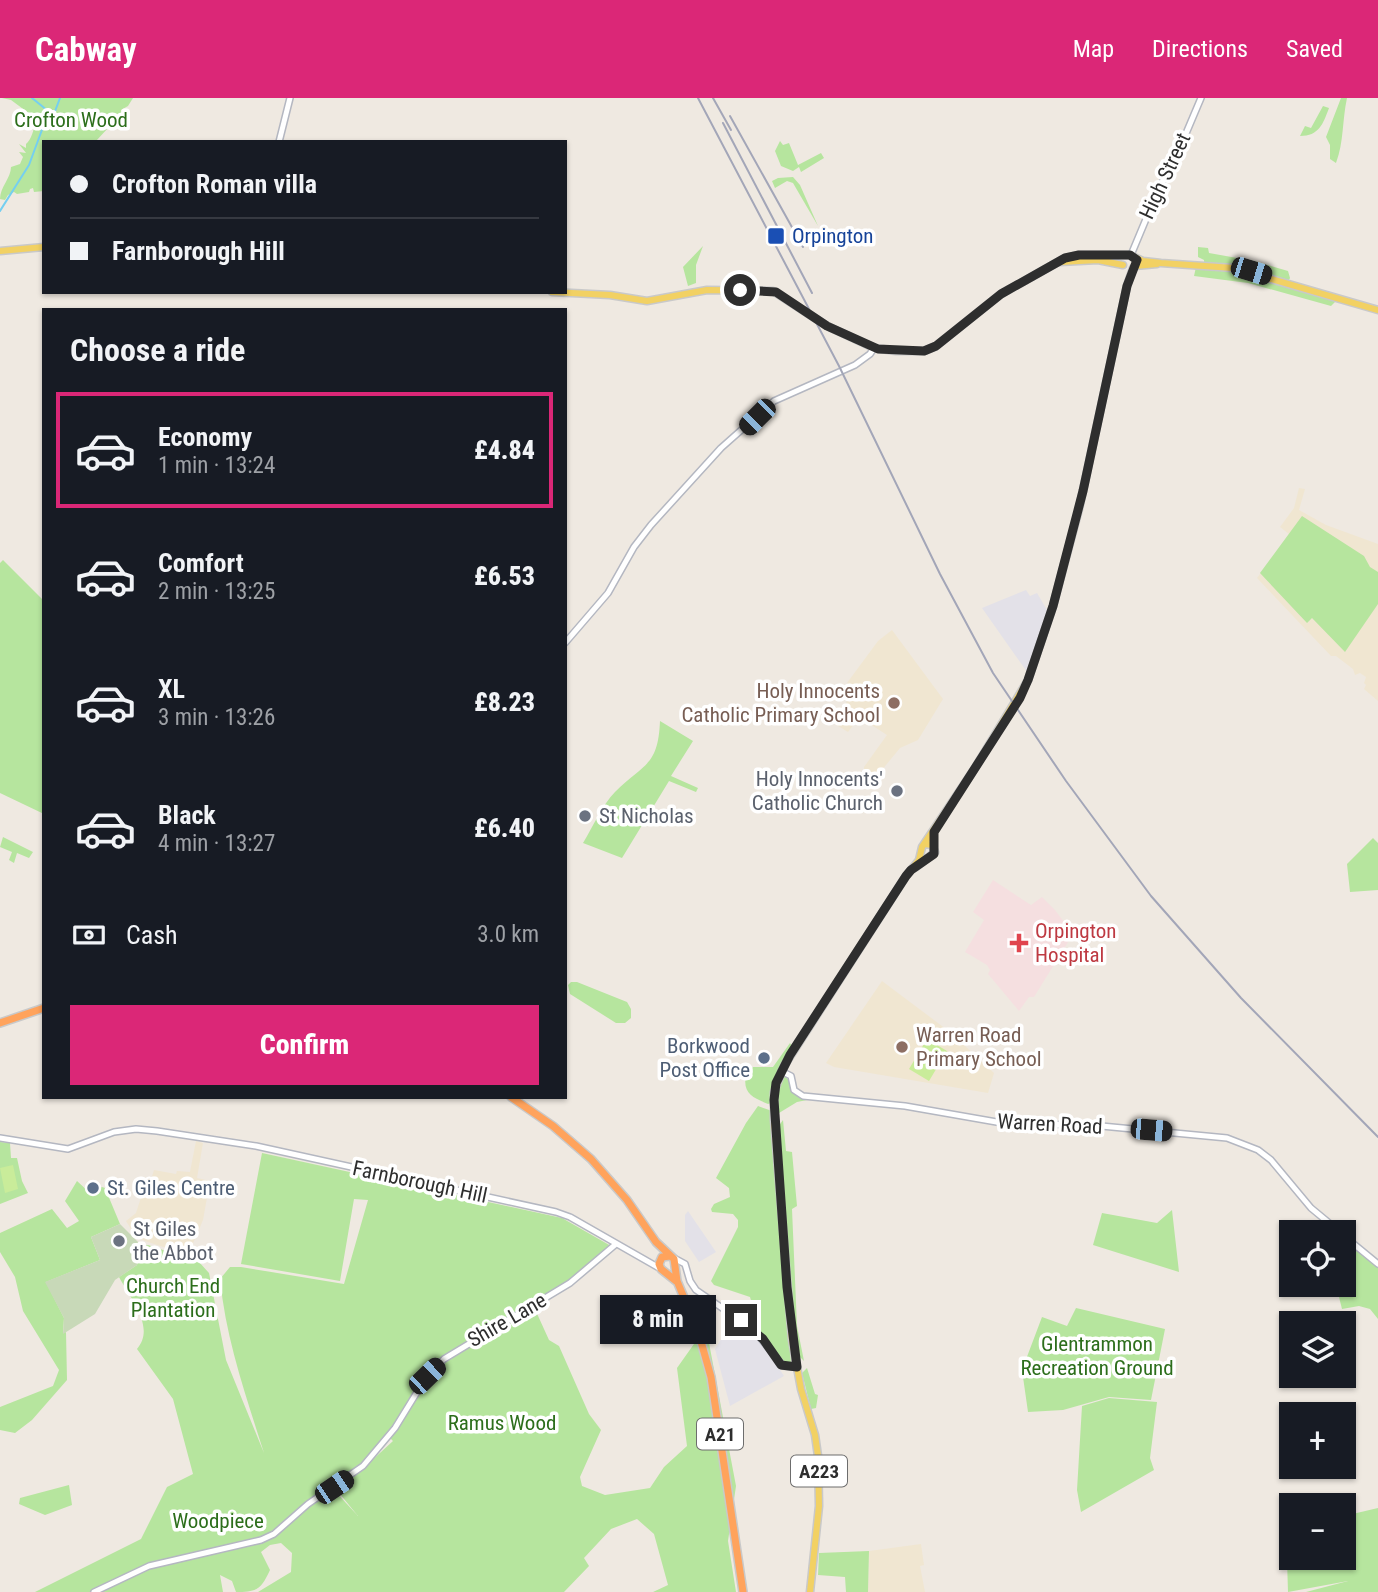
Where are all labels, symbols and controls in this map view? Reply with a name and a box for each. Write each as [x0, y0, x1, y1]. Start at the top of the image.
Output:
text: Cabway [35, 30, 137, 69]
text: Map [1073, 35, 1114, 63]
text: Directions [1152, 35, 1248, 63]
text: Saved [1286, 35, 1343, 63]
park label: Crofton Wood [14, 108, 128, 132]
street label: High Street [1135, 129, 1195, 223]
text: Crofton Roman villa [112, 169, 317, 199]
place label: Orpington [792, 224, 873, 248]
marker: Orpington [766, 226, 786, 246]
text: Farnborough Hill [112, 236, 285, 266]
car [1228, 255, 1275, 287]
route start [724, 274, 756, 306]
text: Choose a ride [70, 331, 245, 369]
car [735, 395, 780, 439]
icon: car [74, 419, 137, 482]
text: Economy [158, 422, 252, 452]
text: £4.84 [474, 435, 535, 465]
text: 1 min · 13:24 [158, 452, 275, 479]
icon: car [74, 545, 137, 608]
text: Comfort [158, 548, 244, 578]
text: £6.53 [474, 561, 535, 591]
text: 2 min · 13:25 [158, 578, 275, 605]
icon: car [74, 671, 137, 734]
text: XL [158, 674, 185, 704]
place label: Holy Innocents Catholic Primary School [681, 679, 880, 727]
text: £8.23 [474, 687, 535, 717]
marker: Holy Innocents Catholic Primary School [886, 695, 902, 711]
text: 3 min · 13:26 [158, 704, 275, 731]
place label: Holy Innocents' Catholic Church [752, 767, 883, 815]
marker: Holy Innocents' Catholic Church [889, 783, 905, 799]
icon: car [74, 797, 137, 860]
text: Black [158, 800, 216, 830]
place label: St Nicholas [599, 804, 694, 828]
marker: St Nicholas [577, 808, 593, 824]
text: £6.40 [474, 813, 535, 843]
text: 4 min · 13:27 [158, 830, 275, 857]
icon: cash [70, 916, 108, 954]
place label: Orpington Hospital [1035, 919, 1116, 967]
text: Cash [126, 920, 178, 950]
text: 3.0 km [477, 921, 539, 948]
marker: Orpington Hospital [1009, 933, 1029, 953]
button: Confirm [70, 1005, 539, 1085]
place label: Warren Road Primary School [916, 1023, 1042, 1071]
place label: Borkwood Post Office [660, 1034, 750, 1082]
marker: Warren Road Primary School [894, 1039, 910, 1055]
marker: Borkwood Post Office [756, 1050, 772, 1066]
street label: Warren Road [997, 1109, 1103, 1139]
car [1130, 1118, 1173, 1142]
street label: Farnborough Hill [351, 1156, 489, 1208]
place label: St. Giles Centre [107, 1176, 235, 1200]
marker: St. Giles Centre [85, 1180, 101, 1196]
place label: St Giles the Abbot [133, 1217, 214, 1265]
map controls [1279, 1220, 1356, 1570]
button: locate [1279, 1220, 1356, 1297]
marker: St Giles the Abbot [111, 1233, 127, 1249]
park label: Church End Plantation [126, 1274, 220, 1322]
street label: Shire Lane [463, 1288, 551, 1352]
callout: 8 min [601, 1296, 716, 1344]
route end [725, 1304, 757, 1336]
text: 8 min [632, 1306, 684, 1333]
button: layers [1279, 1311, 1356, 1388]
park label: Glentrammon Recreation Ground [1020, 1332, 1174, 1380]
car [405, 1354, 450, 1398]
button: + [1279, 1402, 1356, 1479]
park label: Ramus Wood [448, 1411, 556, 1435]
road number: A21 [697, 1418, 743, 1450]
road number: A223 [791, 1456, 847, 1486]
car [311, 1467, 358, 1507]
button: − [1279, 1493, 1356, 1570]
park label: Woodpiece [172, 1509, 264, 1533]

